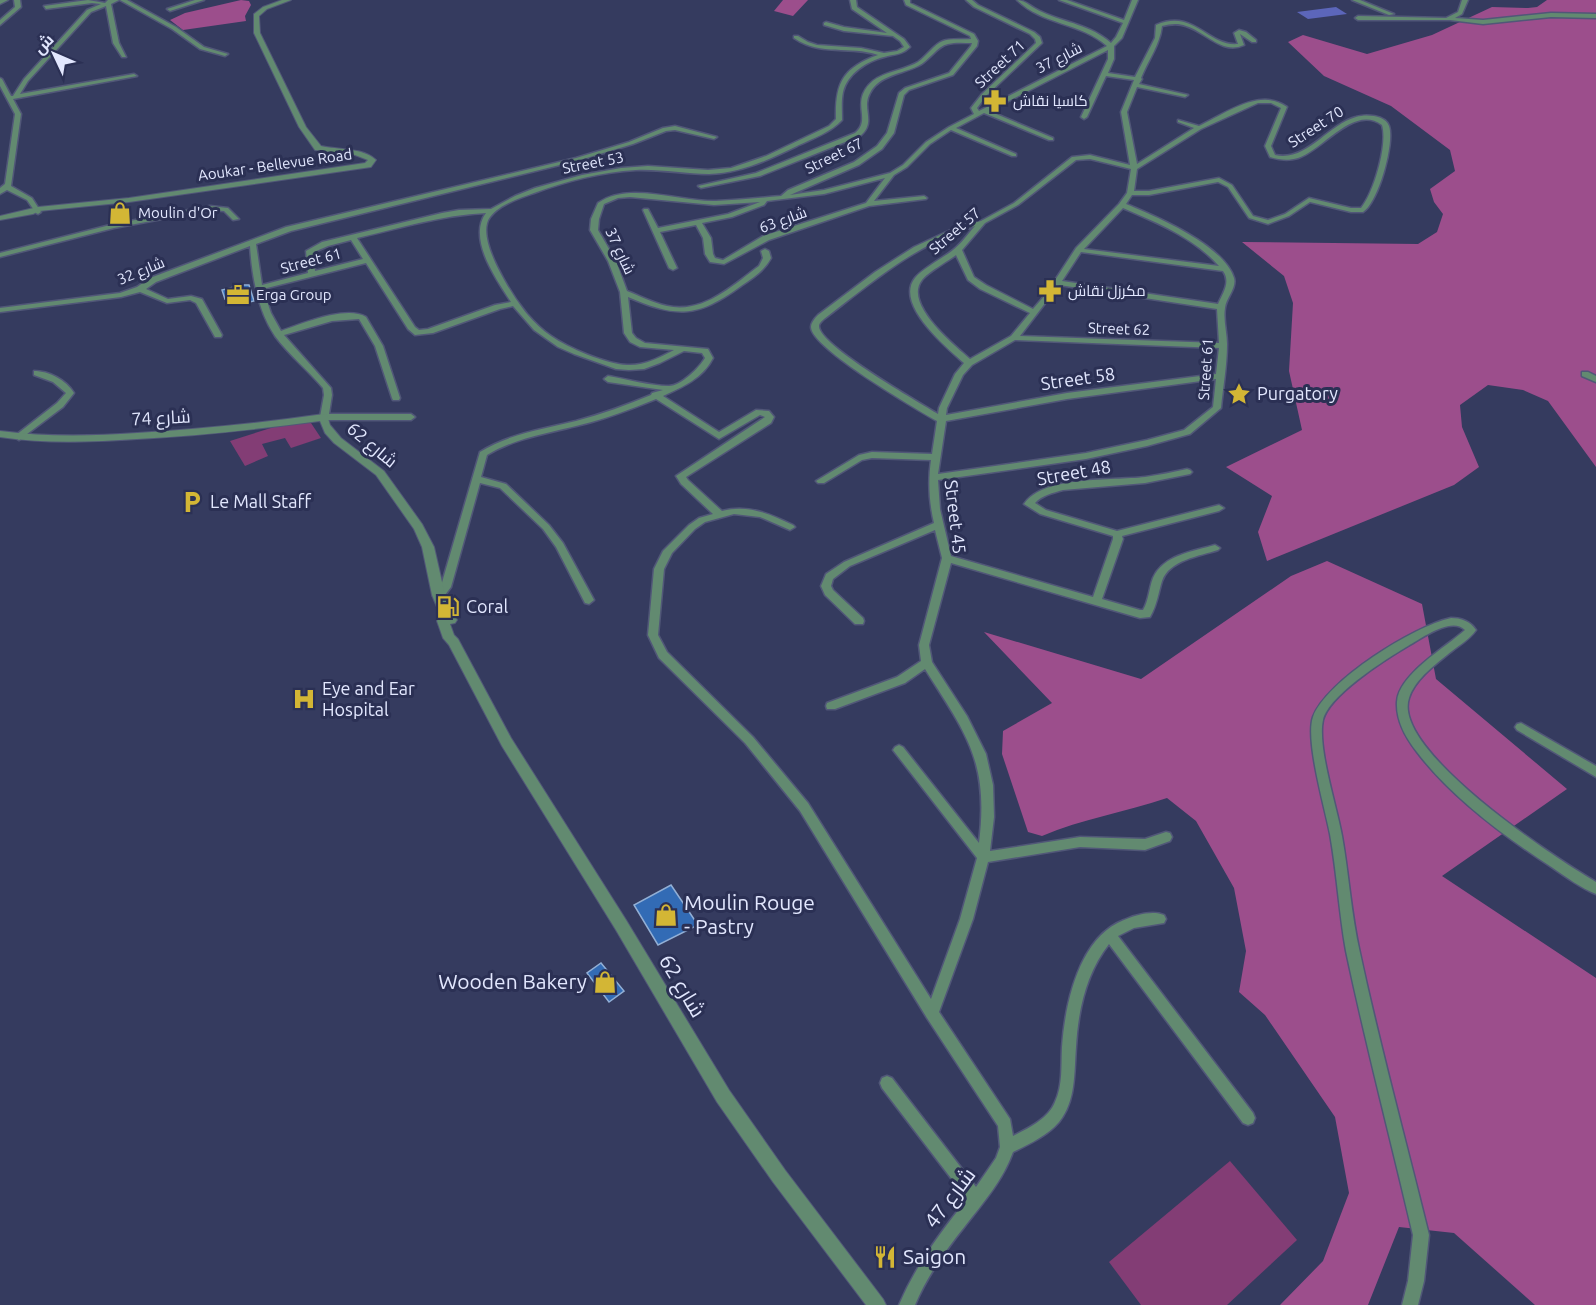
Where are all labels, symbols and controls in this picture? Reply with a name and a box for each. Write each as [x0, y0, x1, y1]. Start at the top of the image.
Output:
north arrow [24, 24, 84, 84]
text: ش [30, 30, 58, 58]
street label: Street 71 [971, 36, 1028, 91]
street label: شارع 37 [1033, 39, 1086, 79]
pharmacy icon: كاسيا نقاش [982, 88, 1008, 114]
place label: كاسيا نقاش [1013, 92, 1088, 111]
street label: Street 70 [1285, 103, 1346, 151]
street label: Street 67 [802, 134, 865, 177]
street label: Aoukar - Bellevue Road [197, 145, 353, 184]
street label: Street 53 [561, 148, 625, 177]
shop icon: Moulin d'Or [107, 200, 133, 226]
street label: شارع 63 [757, 203, 810, 239]
place label: Moulin d'Or [138, 204, 218, 221]
street label: Street 57 [926, 204, 984, 257]
street label: شارع 37 [600, 225, 639, 278]
street label: Street 61 [279, 244, 343, 277]
street label: شارع 32 [115, 253, 168, 290]
pharmacy icon: مكرزل نقاش [1037, 278, 1063, 304]
office icon: Erga Group [225, 282, 251, 308]
place label: مكرزل نقاش [1068, 282, 1146, 301]
place label: Erga Group [256, 286, 332, 303]
street label: Street 62 [1088, 319, 1150, 338]
street label: Street 61 [1195, 337, 1216, 401]
street label: Street 58 [1039, 363, 1116, 393]
place icon: Purgatory [1226, 381, 1252, 407]
place label: Purgatory [1257, 383, 1338, 403]
street label: شارع 74 [131, 405, 191, 432]
street label: شارع 62 [342, 418, 402, 473]
street label: Street 48 [1035, 456, 1112, 488]
street label: Street 45 [942, 479, 970, 555]
parking icon: Le Mall Staff [179, 489, 205, 515]
place label: Le Mall Staff [210, 491, 311, 511]
fuel station icon: Coral [435, 594, 461, 620]
place label: Coral [466, 596, 509, 616]
place label: Eye and Ear Hospital [322, 678, 415, 719]
hospital icon: Eye and Ear Hospital [291, 686, 317, 712]
place label: Moulin Rouge - Pastry [684, 890, 815, 938]
shop icon: Moulin Rouge - Pastry [653, 902, 679, 928]
street label: شارع 62 [652, 950, 711, 1023]
place label: Wooden Bakery [438, 969, 587, 993]
shop icon: Wooden Bakery [592, 969, 618, 995]
street label: شارع 47 [919, 1163, 982, 1234]
restaurant icon: Saigon [872, 1244, 898, 1270]
place label: Saigon [903, 1244, 966, 1268]

